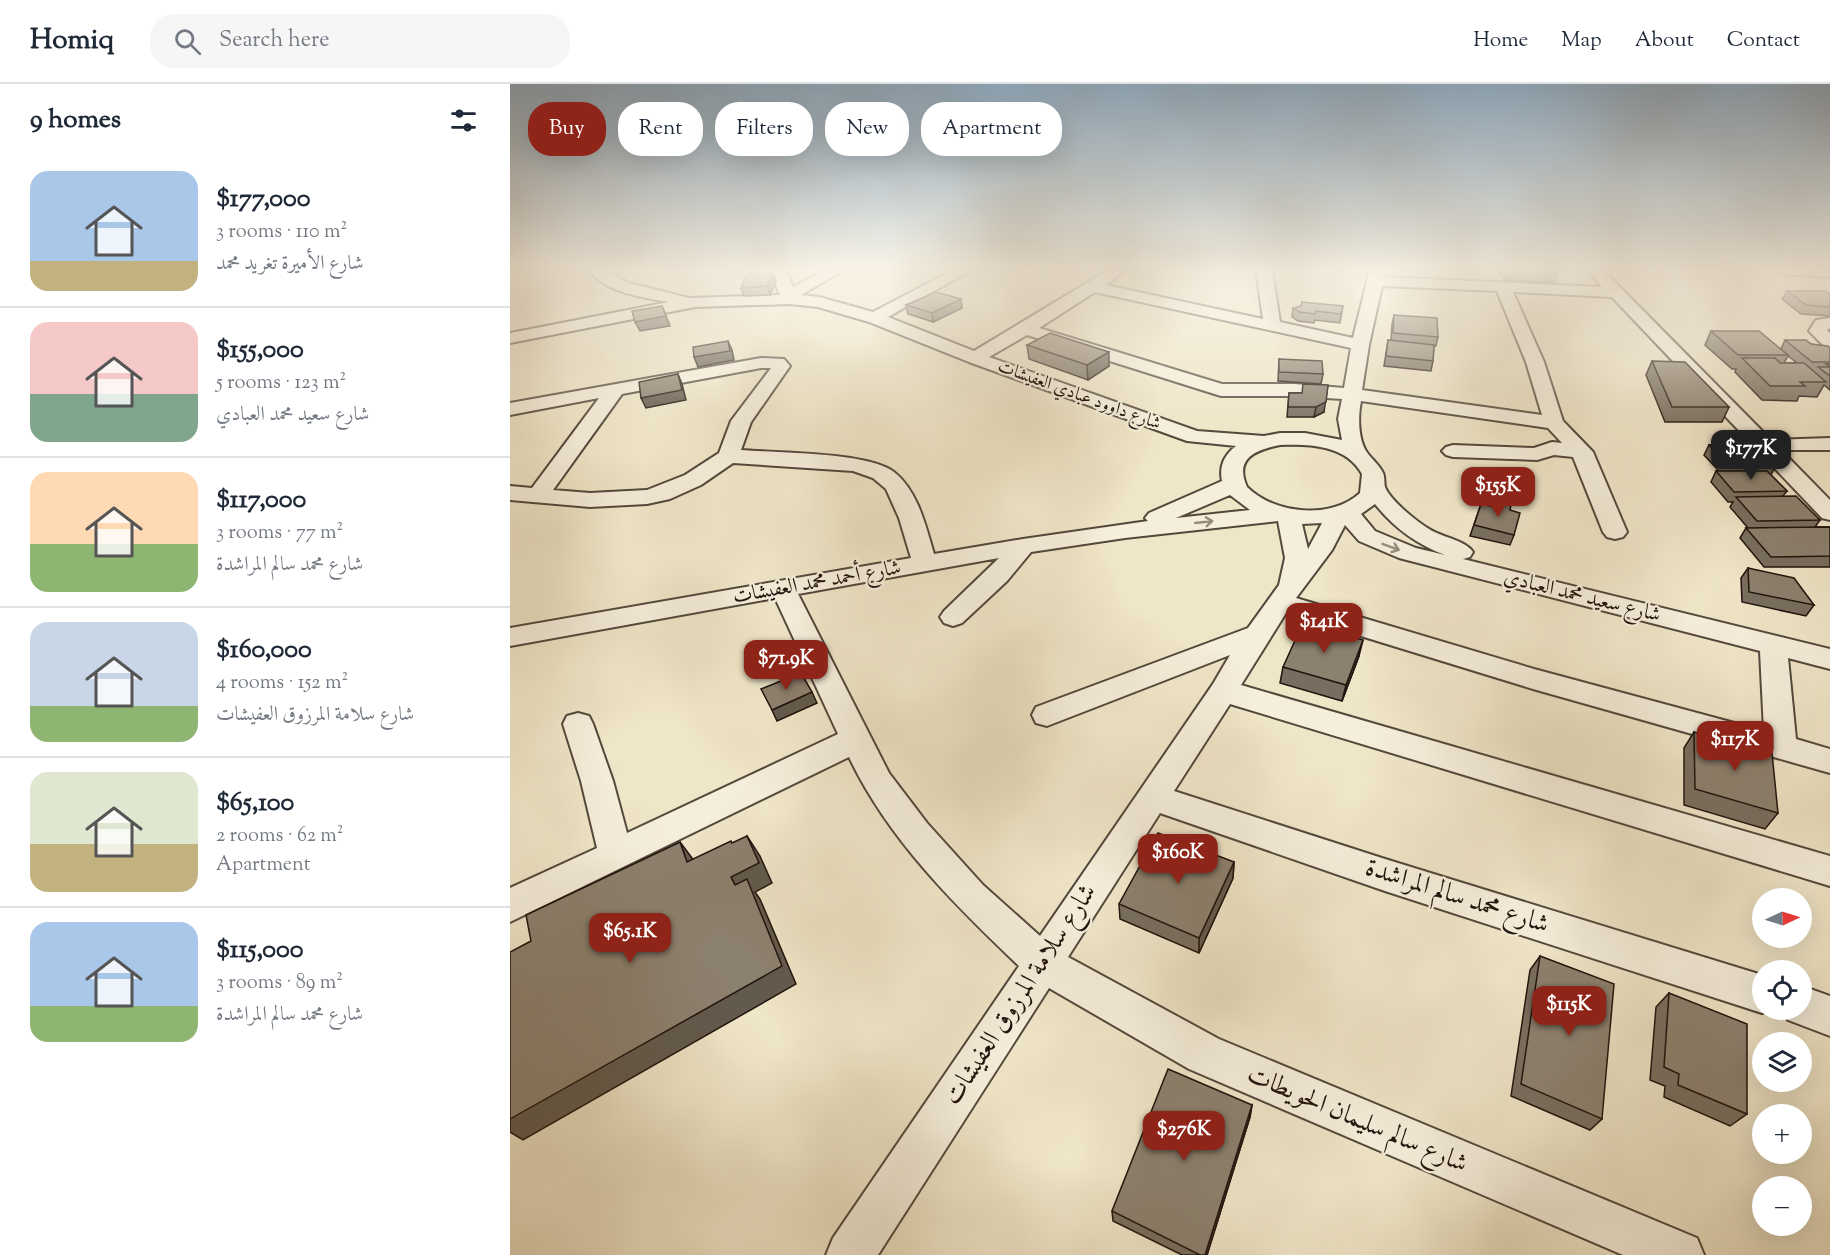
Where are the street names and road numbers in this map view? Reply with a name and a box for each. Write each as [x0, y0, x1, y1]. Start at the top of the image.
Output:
street label: شارع داوود عبادي العفيشات [994, 354, 1164, 438]
street label: شارع أحمد محمد العفيشات [730, 551, 904, 614]
street label: شارع سعيد محمد العبادي [1500, 563, 1664, 632]
street label: شارع محمد سالم المراشدة [1360, 850, 1554, 946]
street label: شارع سلامة المرزوق العفيشات [935, 877, 1107, 1114]
street label: شارع سالم سليمان الحويطات [1240, 1057, 1473, 1185]

